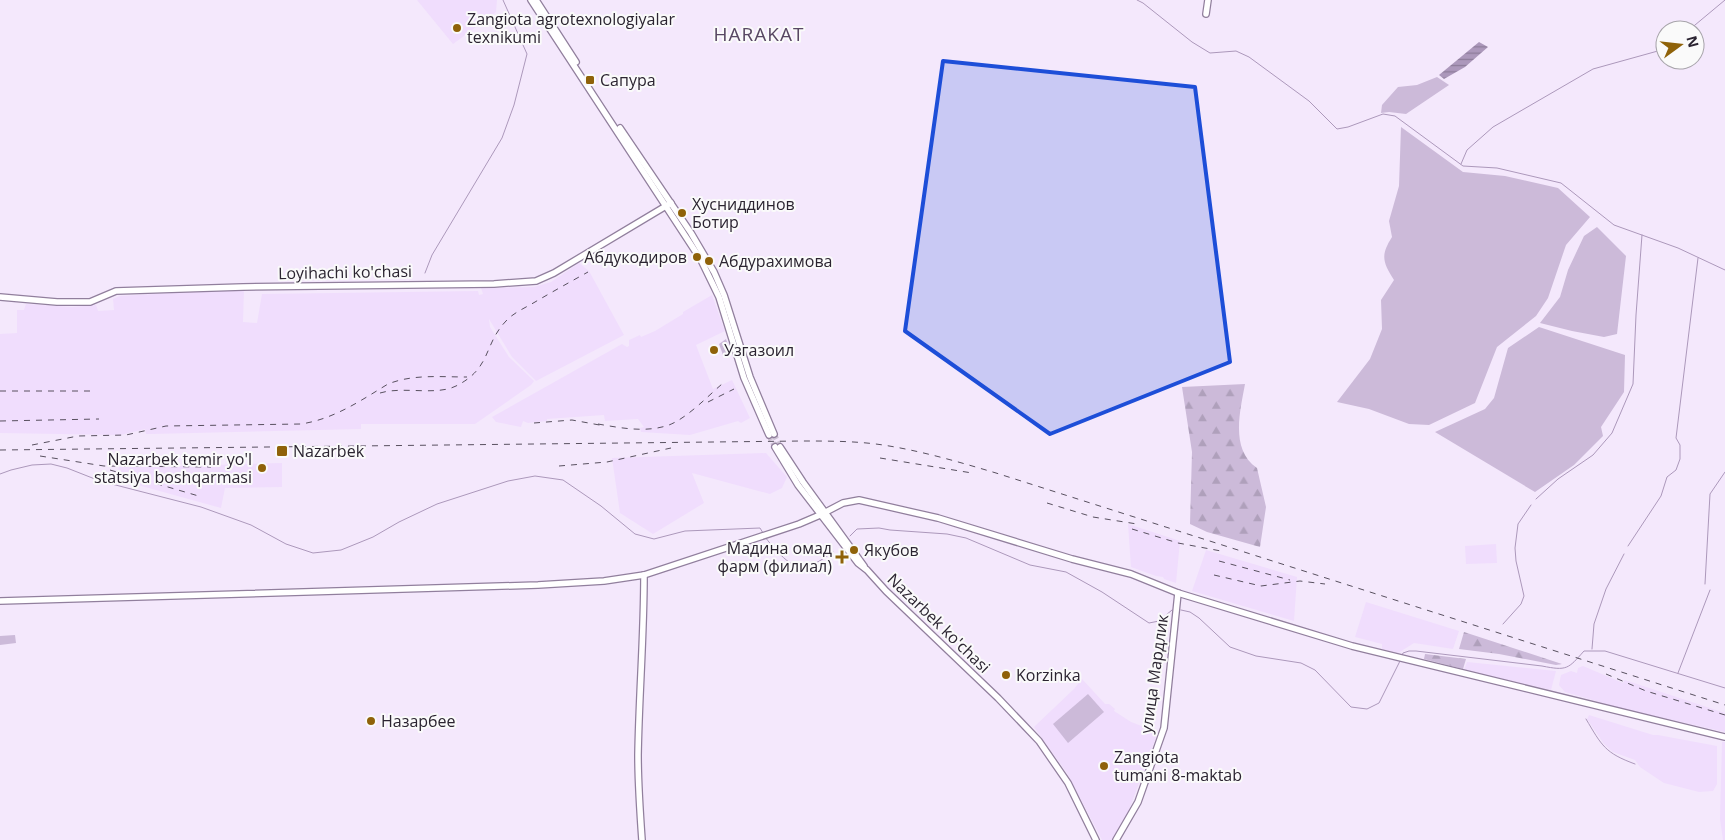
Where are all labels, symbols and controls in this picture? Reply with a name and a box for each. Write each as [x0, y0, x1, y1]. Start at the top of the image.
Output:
place label: Zangiota agrotexnologiyalar texnikumi [467, 8, 675, 48]
north arrow [1655, 20, 1705, 70]
district label: HARAKAT [714, 21, 804, 47]
marker: Zangiota agrotexnologiyalar texnikumi [451, 22, 463, 34]
text: N [1682, 34, 1704, 49]
place label: Сапура [600, 69, 656, 91]
marker: Сапура [584, 74, 596, 86]
place label: Хусниддинов Ботир [692, 193, 795, 233]
marker: Хусниддинов Ботир [676, 207, 688, 219]
place label: Абдукодиров [584, 246, 687, 268]
place label: Абдурахимова [719, 250, 833, 272]
marker: Абдукодиров [691, 251, 703, 263]
marker: Абдурахимова [703, 255, 715, 267]
street label: Loyihachi ko'chasi [278, 260, 412, 284]
place label: Узгазоил [724, 339, 794, 361]
marker: Узгазоил [708, 344, 720, 356]
place label: Nazarbek [293, 440, 365, 462]
marker: Nazarbek [275, 444, 289, 458]
place label: Nazarbek temir yo'l statsiya boshqarmasi [94, 448, 252, 488]
marker: Nazarbek temir yo'l statsiya boshqarmasi [256, 462, 268, 474]
place label: Мадина омад фарм (филиал) [718, 537, 832, 577]
place label: Якубов [864, 539, 919, 561]
marker: Якубов [848, 544, 860, 556]
marker: Мадина омад фарм (филиал) [836, 551, 848, 563]
street label: Nazarbek ko'chasi [883, 568, 995, 678]
street label: улица Мардлик [1135, 612, 1173, 735]
place label: Korzinka [1016, 664, 1081, 686]
marker: Korzinka [1000, 669, 1012, 681]
place label: Назарбее [381, 710, 456, 732]
marker: Назарбее [365, 715, 377, 727]
place label: Zangiota tumani 8-maktab [1114, 746, 1242, 786]
marker: Zangiota tumani 8-maktab [1098, 760, 1110, 772]

